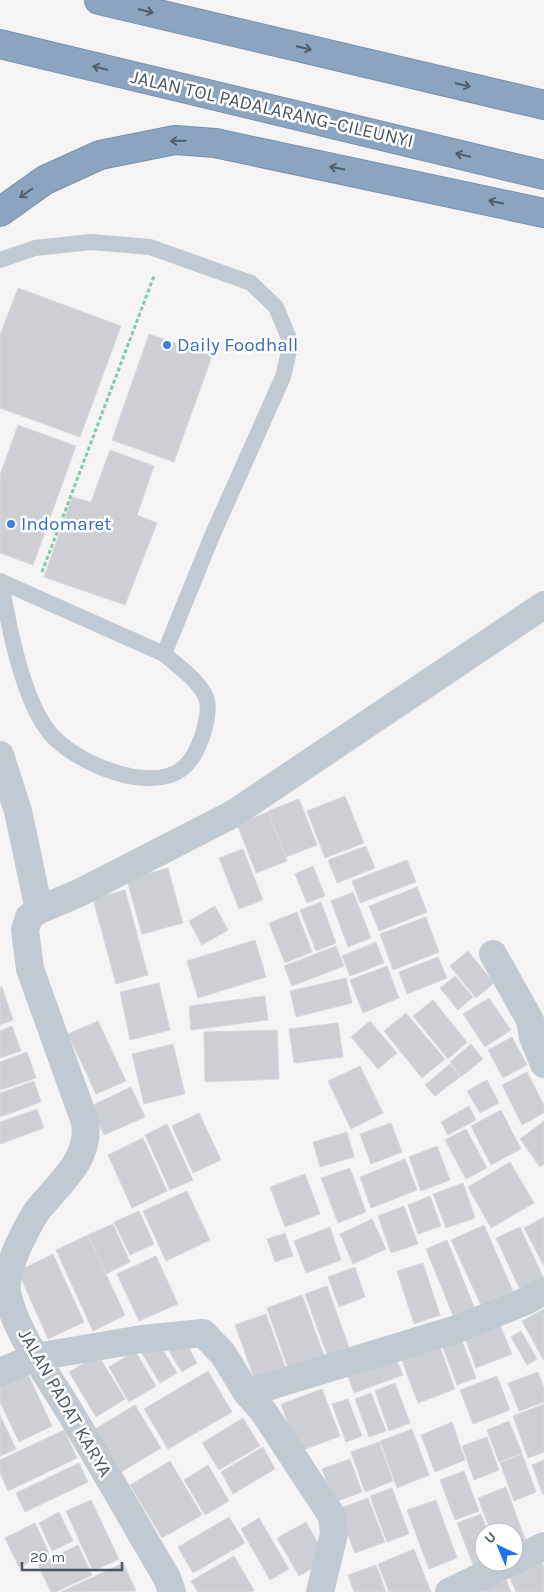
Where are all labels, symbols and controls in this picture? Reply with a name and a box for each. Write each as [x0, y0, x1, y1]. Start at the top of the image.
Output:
one-way arrow [138, 7, 154, 16]
one-way arrow [296, 44, 312, 53]
one-way arrow [93, 63, 109, 72]
street label: JALAN TOL PADALARANG–CILEUNYI [129, 66, 415, 152]
one-way arrow [454, 81, 470, 90]
one-way arrow [170, 136, 186, 146]
one-way arrow [455, 150, 471, 159]
one-way arrow [330, 163, 346, 172]
one-way arrow [20, 188, 34, 198]
one-way arrow [489, 197, 505, 206]
place label: Daily Foodhall [177, 334, 298, 356]
marker: Daily Foodhall [161, 339, 173, 351]
place label: Indomaret [21, 513, 111, 535]
marker: Indomaret [5, 518, 17, 530]
street label: JALAN PADAT KARYA [14, 1325, 116, 1481]
north arrow [474, 1522, 524, 1572]
text: U [481, 1529, 500, 1547]
scale bar [22, 1540, 122, 1572]
text: 20 m [30, 1548, 65, 1566]

